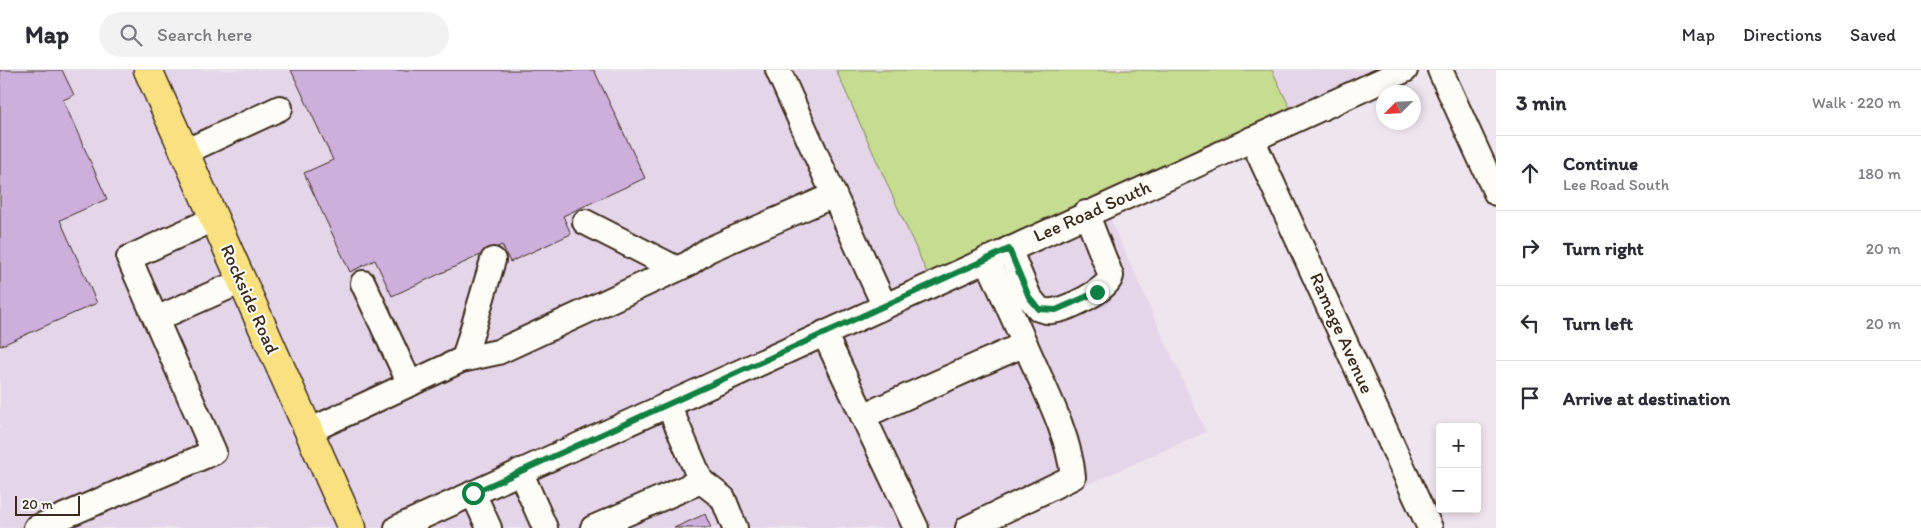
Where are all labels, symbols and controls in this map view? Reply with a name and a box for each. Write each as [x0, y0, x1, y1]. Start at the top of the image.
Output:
search box [99, 12, 449, 57]
text: Map [25, 20, 69, 49]
icon: search [117, 21, 145, 49]
text: Search here [157, 23, 252, 46]
text: Map [1682, 24, 1715, 46]
text: Directions [1743, 24, 1822, 46]
text: Saved [1850, 24, 1896, 46]
north arrow [1376, 85, 1421, 130]
text: 3 min [1516, 90, 1566, 115]
text: Walk · 220 m [1812, 93, 1901, 112]
text: Continue [1563, 152, 1638, 175]
icon: ahead [1516, 159, 1544, 187]
text: 180 m [1858, 164, 1901, 183]
street label: Lee Road South [1030, 175, 1154, 247]
text: Lee Road South [1563, 175, 1669, 194]
icon: right [1516, 234, 1544, 262]
text: Turn right [1563, 237, 1644, 260]
text: 20 m [1866, 239, 1901, 258]
street label: Rockside Road [216, 241, 284, 357]
street label: Ramage Avenue [1305, 269, 1379, 397]
route end [1086, 281, 1109, 304]
icon: left [1516, 309, 1544, 337]
text: Turn left [1563, 312, 1633, 335]
text: 20 m [1866, 314, 1901, 333]
icon: arrive [1516, 384, 1544, 412]
text: Arrive at destination [1563, 387, 1730, 410]
map controls [1436, 423, 1481, 513]
button: + [1436, 423, 1481, 468]
button: − [1436, 468, 1481, 513]
route start [462, 482, 485, 505]
scale bar [15, 493, 80, 516]
text: 20 m [22, 496, 53, 513]

